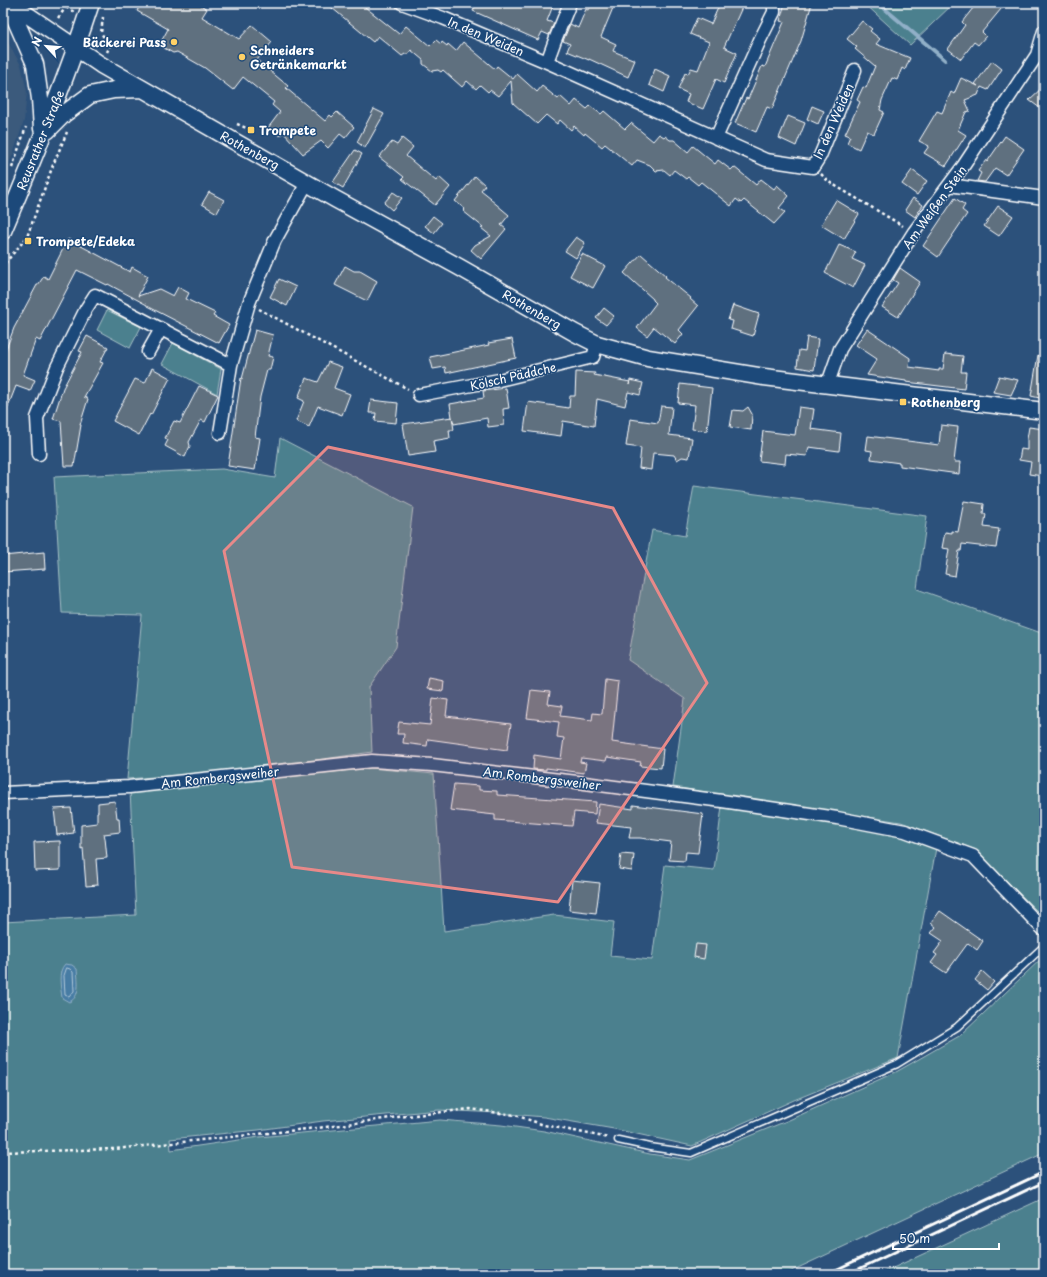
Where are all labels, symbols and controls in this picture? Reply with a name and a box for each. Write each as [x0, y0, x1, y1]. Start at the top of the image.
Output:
street label: In den Weiden [445, 12, 527, 60]
north arrow [26, 26, 66, 66]
text: N [27, 33, 46, 49]
place label: Bäckerei Pass [83, 33, 166, 51]
marker: Bäckerei Pass [169, 37, 179, 47]
place label: Schneiders Getränkemarkt [250, 41, 347, 73]
marker: Schneiders Getränkemarkt [237, 52, 247, 62]
street label: In den Weiden [808, 80, 858, 162]
street label: Reusrather Straße [12, 87, 68, 193]
place label: Trompete [259, 121, 316, 139]
marker: Trompete [246, 125, 256, 135]
street label: Rothenberg [217, 126, 283, 174]
street label: Am Weißen Stein [898, 162, 970, 252]
place label: Trompete/Edeka [36, 232, 135, 250]
marker: Trompete/Edeka [23, 236, 33, 246]
street label: Rothenberg [499, 285, 565, 333]
street label: Kölsch Päddche [468, 357, 558, 395]
place label: Rothenberg [911, 393, 980, 411]
marker: Rothenberg [898, 397, 908, 407]
street label: Am Rombergsweiher [160, 762, 280, 792]
street label: Am Rombergsweiher [482, 762, 602, 794]
scale bar [893, 1225, 999, 1251]
text: 50 m [899, 1229, 930, 1247]

